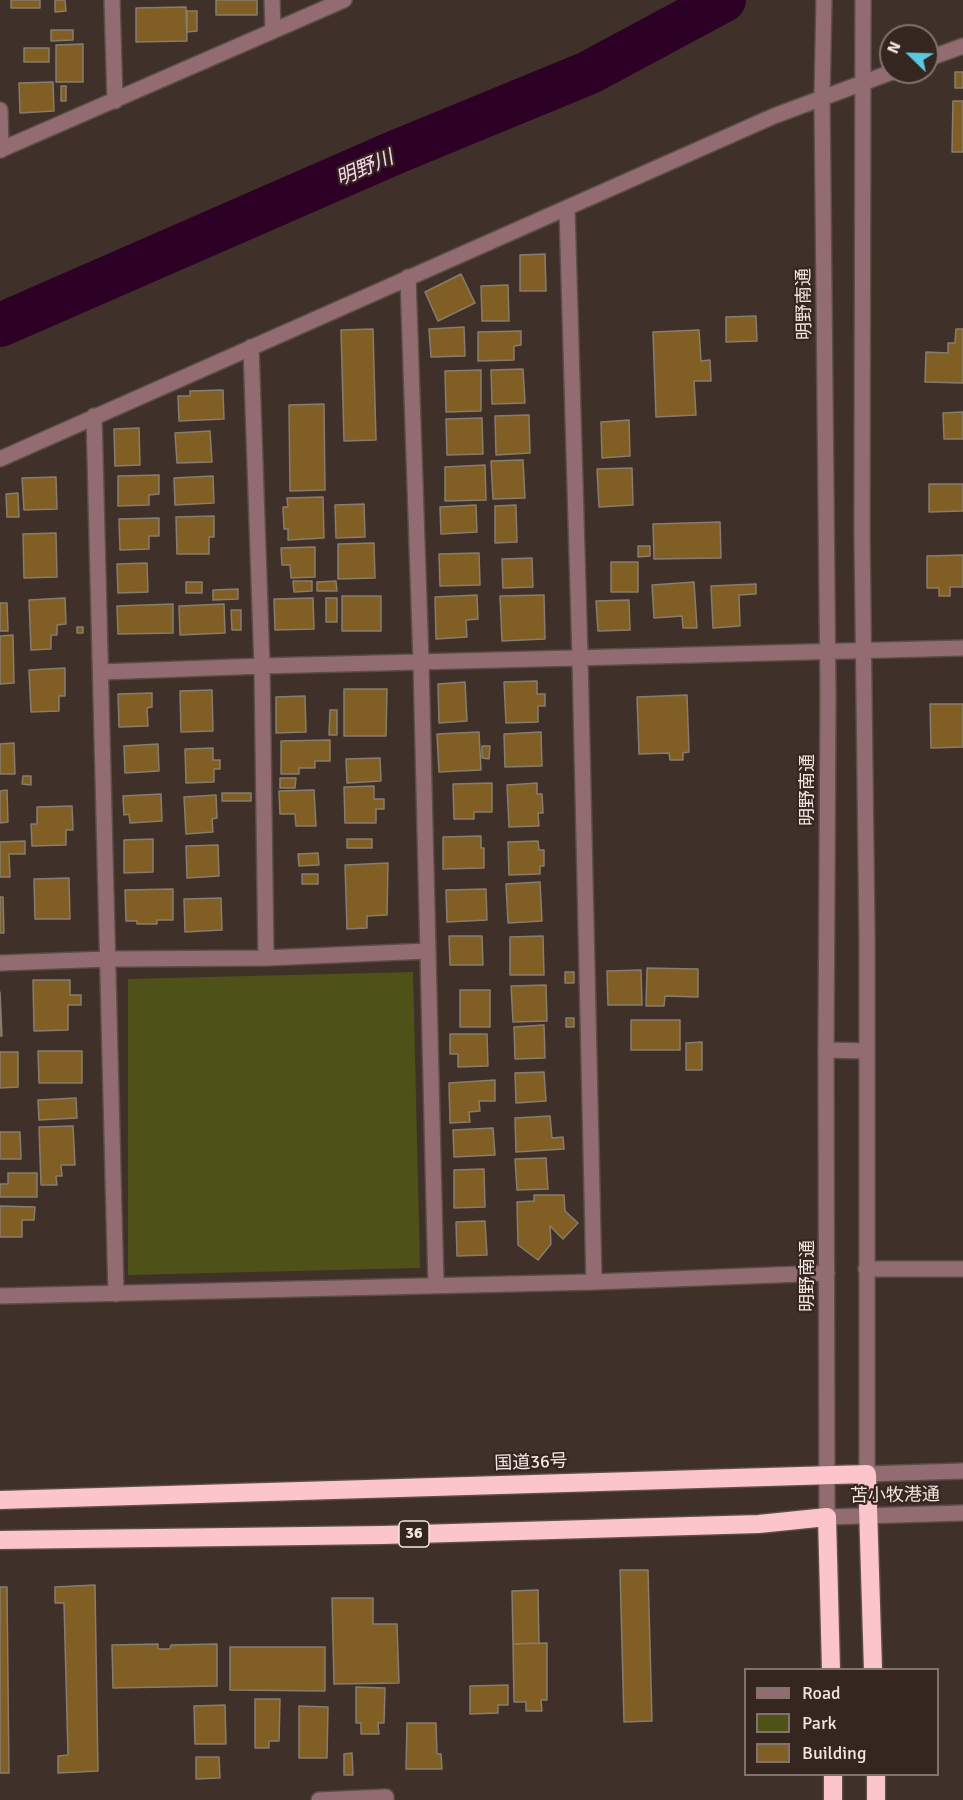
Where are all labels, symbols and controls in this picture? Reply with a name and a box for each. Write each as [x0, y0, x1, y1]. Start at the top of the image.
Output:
north arrow [879, 24, 939, 84]
text: N [883, 39, 906, 57]
water label: 明野川 [333, 146, 397, 192]
street label: 明野南通 [794, 268, 816, 340]
street label: 明野南通 [797, 754, 819, 826]
street label: 明野南通 [797, 1240, 819, 1312]
street label: 国道36号 [494, 1451, 568, 1475]
street label: 苫小牧港通 [850, 1484, 940, 1508]
road number: 36 [399, 1521, 429, 1547]
legend [744, 1668, 939, 1776]
text: Road [802, 1682, 841, 1704]
text: Park [802, 1712, 837, 1734]
text: Building [802, 1742, 866, 1764]

